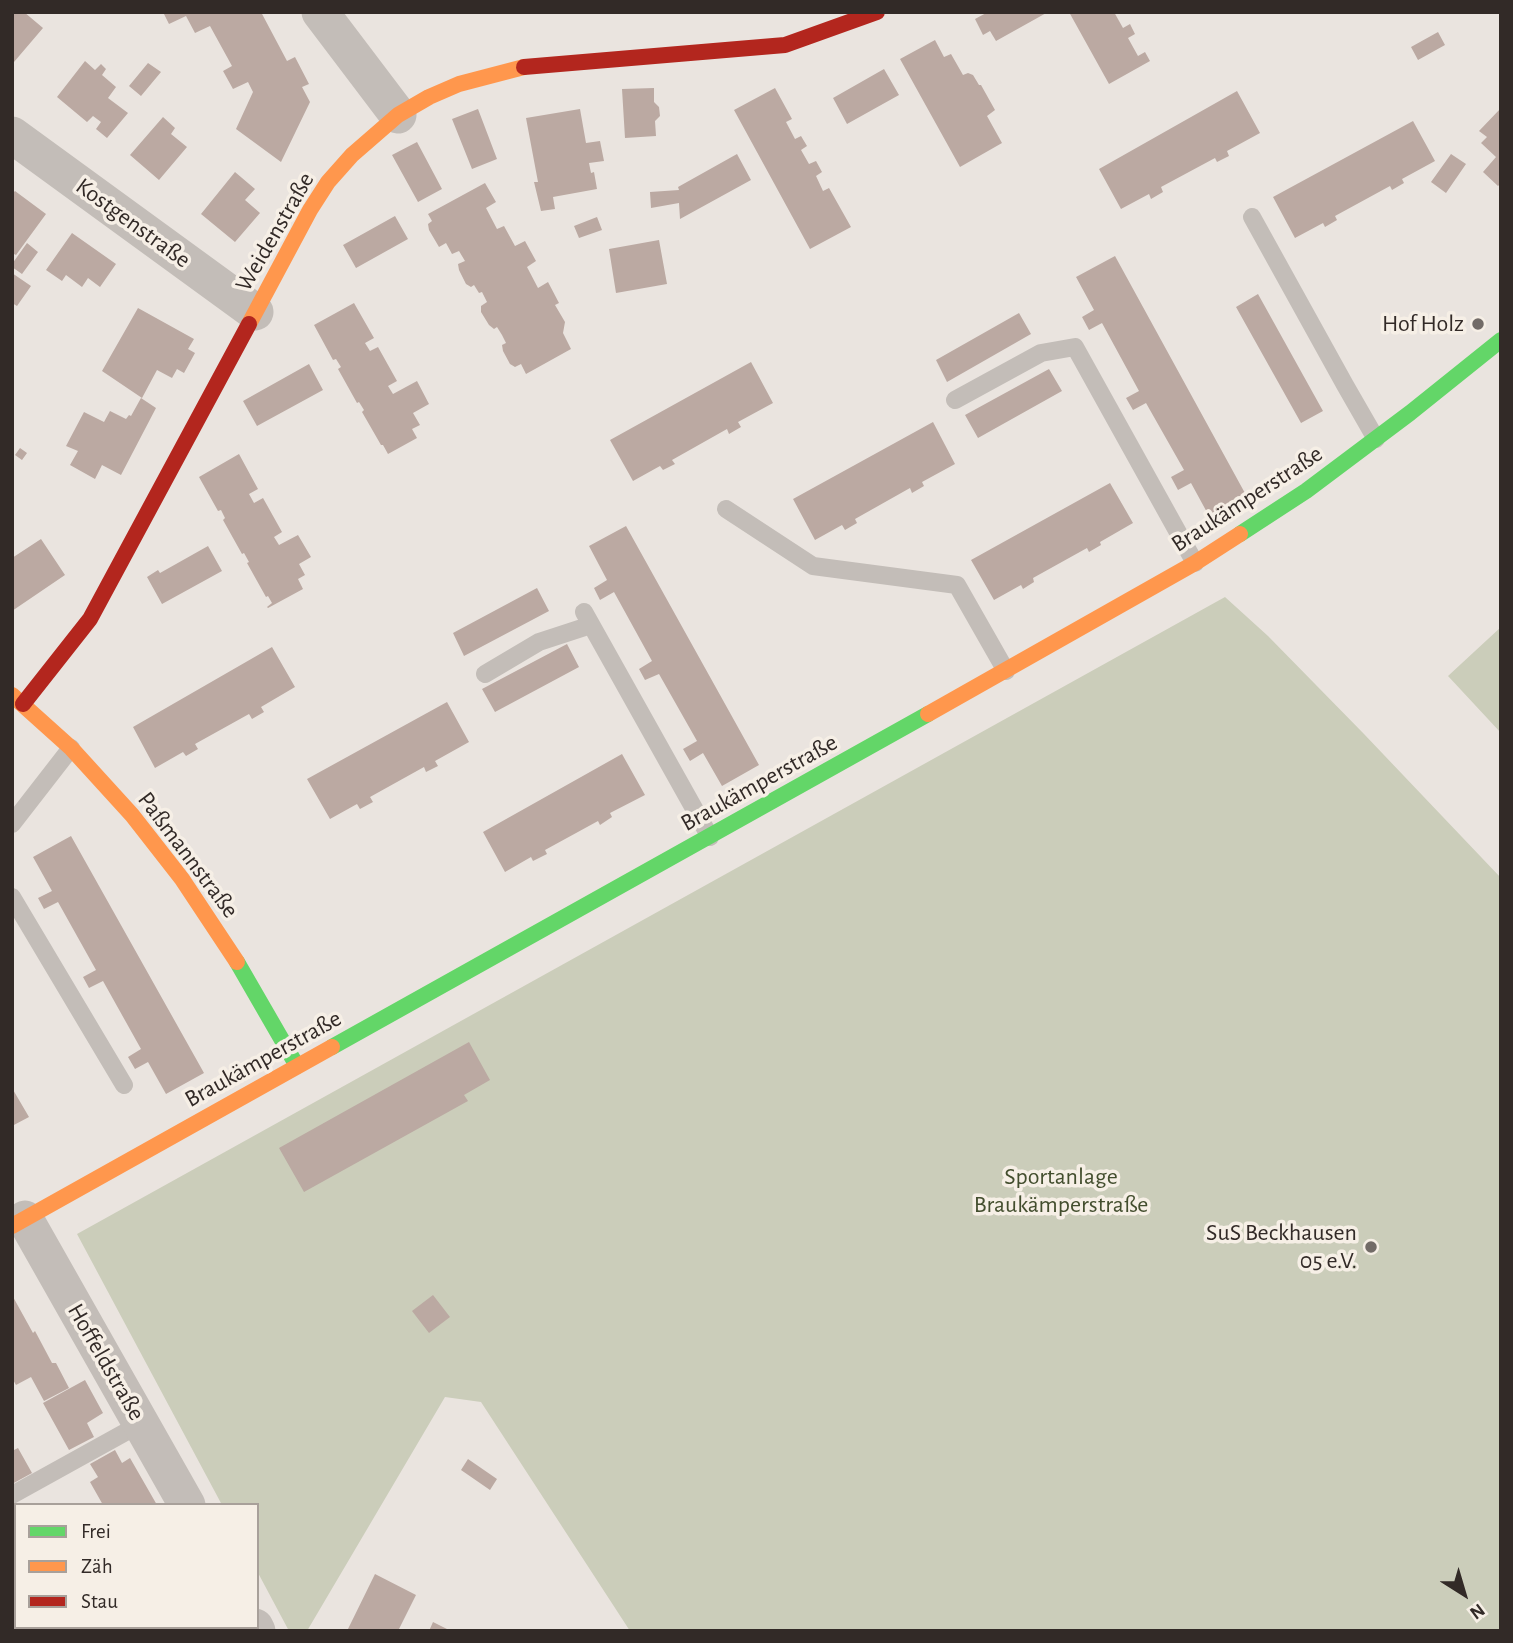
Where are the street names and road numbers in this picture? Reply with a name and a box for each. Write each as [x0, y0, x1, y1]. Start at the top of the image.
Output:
street label: Weidenstraße [229, 167, 321, 297]
street label: Kostgenstraße [70, 172, 196, 274]
street label: Braukämperstraße [1166, 439, 1328, 559]
street label: Braukämperstraße [676, 728, 842, 838]
street label: Paßmannstraße [131, 786, 245, 924]
street label: Braukämperstraße [180, 1004, 346, 1114]
street label: Hoffeldstraße [61, 1298, 151, 1426]

